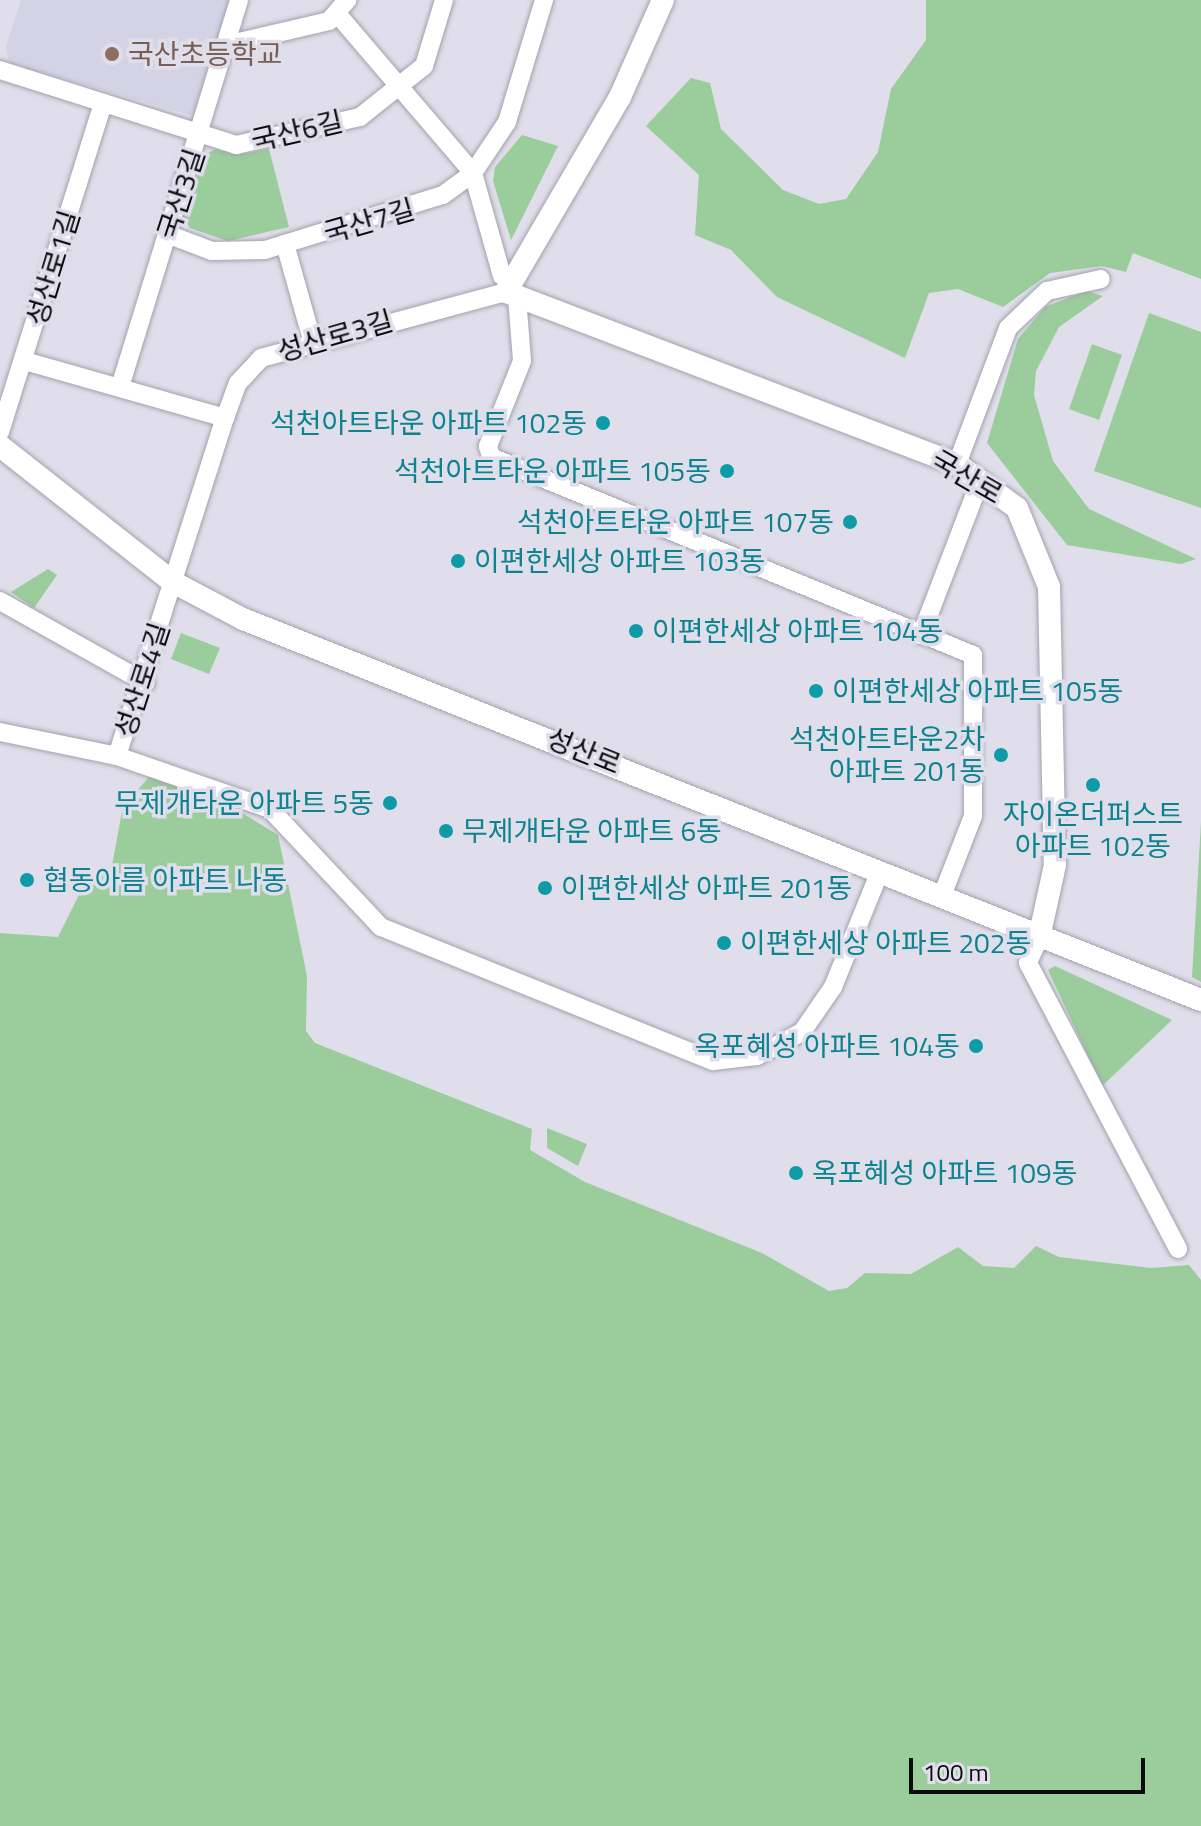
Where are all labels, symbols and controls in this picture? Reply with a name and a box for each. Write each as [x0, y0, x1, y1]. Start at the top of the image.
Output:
place label: 국산초등학교 [128, 37, 283, 71]
marker: 국산초등학교 [103, 45, 121, 63]
street label: 국산6길 [248, 104, 346, 158]
street label: 국산3길 [151, 145, 211, 243]
street label: 국산7길 [320, 192, 418, 250]
street label: 성산로1길 [20, 206, 86, 330]
street label: 성산로3길 [273, 303, 397, 369]
place label: 석천아트타운 아파트 102동 [270, 406, 587, 440]
marker: 석천아트타운 아파트 102동 [594, 414, 612, 432]
street label: 국산로 [925, 443, 1009, 511]
place label: 석천아트타운 아파트 105동 [394, 454, 711, 488]
marker: 석천아트타운 아파트 105동 [718, 462, 736, 480]
place label: 석천아트타운 아파트 107동 [517, 505, 834, 539]
marker: 석천아트타운 아파트 107동 [841, 513, 859, 531]
place label: 이편한세상 아파트 103동 [474, 544, 765, 578]
marker: 이편한세상 아파트 103동 [449, 552, 467, 570]
place label: 이편한세상 아파트 104동 [652, 614, 943, 648]
street label: 성산로4길 [108, 618, 176, 742]
marker: 이편한세상 아파트 104동 [627, 622, 645, 640]
place label: 이편한세상 아파트 105동 [832, 674, 1123, 708]
marker: 이편한세상 아파트 105동 [807, 682, 825, 700]
street label: 성산로 [542, 721, 626, 781]
place label: 석천아트타운2차 아파트 201동 [789, 722, 985, 788]
marker: 석천아트타운2차 아파트 201동 [992, 746, 1010, 764]
marker: 자이온더퍼스트 아파트 102동 [1084, 776, 1102, 794]
place label: 무제개타운 아파트 5동 [114, 786, 374, 820]
marker: 무제개타운 아파트 5동 [381, 794, 399, 812]
place label: 자이온더퍼스트 아파트 102동 [1003, 797, 1183, 863]
place label: 무제개타운 아파트 6동 [462, 814, 722, 848]
marker: 무제개타운 아파트 6동 [437, 822, 455, 840]
place label: 협동아름 아파트 나동 [43, 863, 287, 897]
marker: 협동아름 아파트 나동 [18, 871, 36, 889]
place label: 이편한세상 아파트 201동 [561, 871, 852, 905]
marker: 이편한세상 아파트 201동 [536, 879, 554, 897]
place label: 이편한세상 아파트 202동 [740, 926, 1031, 960]
marker: 이편한세상 아파트 202동 [715, 934, 733, 952]
place label: 옥포혜성 아파트 104동 [695, 1029, 960, 1063]
marker: 옥포혜성 아파트 104동 [967, 1037, 985, 1055]
place label: 옥포혜성 아파트 109동 [812, 1156, 1077, 1190]
marker: 옥포혜성 아파트 109동 [787, 1164, 805, 1182]
scale bar [913, 1742, 1149, 1792]
text: 100 m [923, 1754, 989, 1790]

